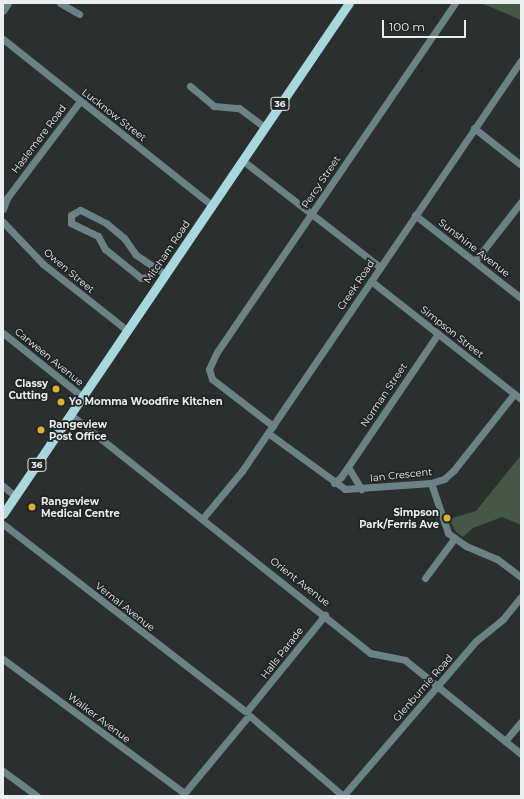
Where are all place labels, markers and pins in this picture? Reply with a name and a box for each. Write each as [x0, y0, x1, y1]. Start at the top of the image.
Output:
place label: Classy Cutting [8, 377, 48, 400]
marker: Classy Cutting [51, 384, 61, 394]
place label: Yo Momma Woodfire Kitchen [69, 396, 223, 408]
marker: Yo Momma Woodfire Kitchen [56, 397, 66, 407]
place label: Rangeview Post Office [49, 418, 107, 442]
marker: Rangeview Post Office [36, 425, 46, 435]
place label: Rangeview Medical Centre [41, 495, 120, 518]
marker: Rangeview Medical Centre [26, 501, 38, 513]
place label: Simpson Park/Ferris Ave [359, 506, 439, 530]
marker: Simpson Park/Ferris Ave [442, 513, 452, 523]

